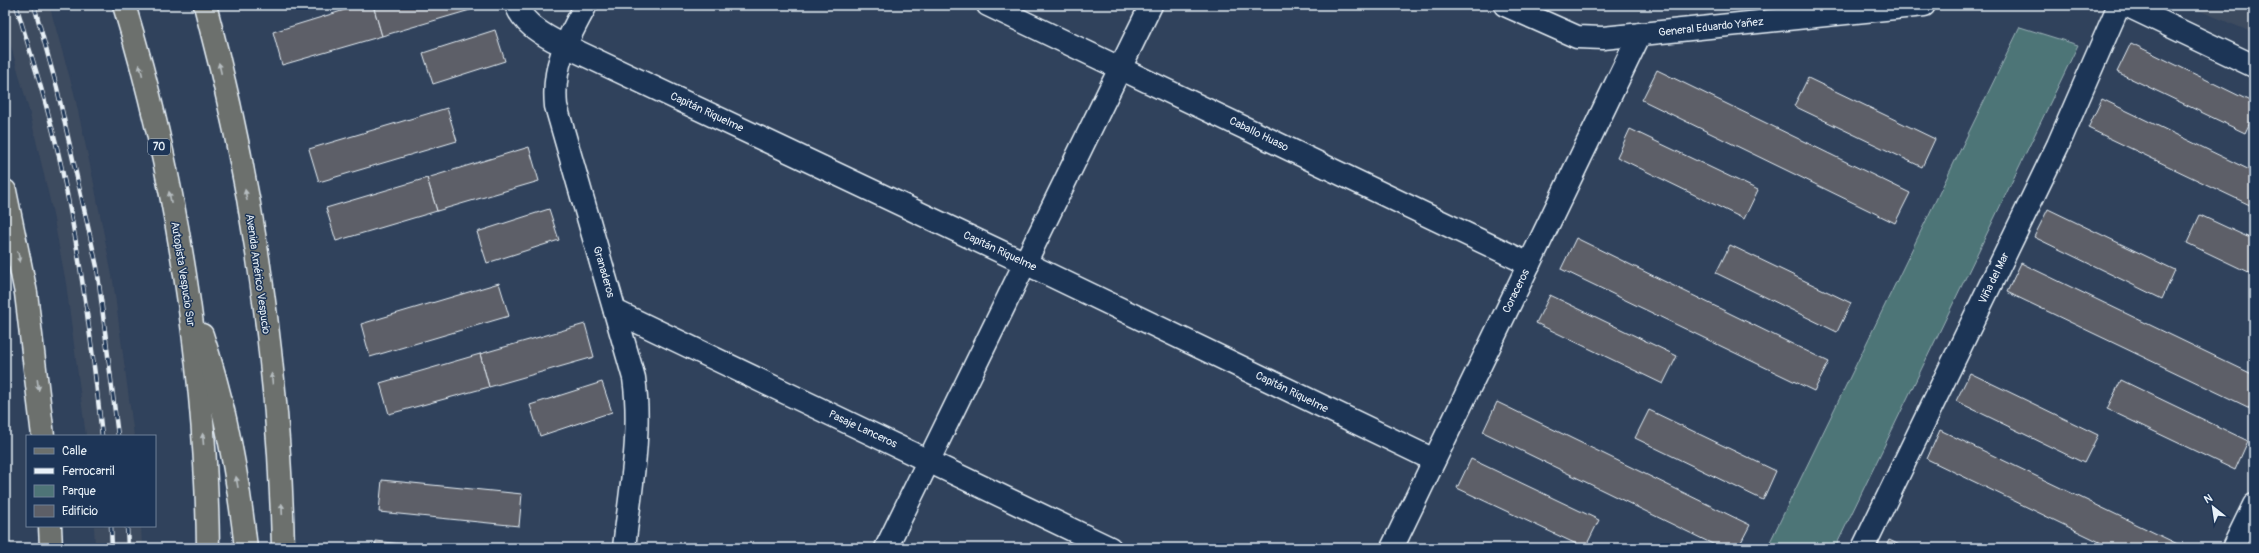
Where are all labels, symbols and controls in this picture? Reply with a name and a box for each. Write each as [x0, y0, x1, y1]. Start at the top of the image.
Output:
street label: General Eduardo Yañez [1658, 15, 1764, 39]
one-way arrow [217, 62, 223, 74]
one-way arrow [138, 64, 144, 76]
street label: Capitán Riquelme [668, 89, 746, 135]
street label: Caballo Huaso [1227, 114, 1291, 154]
road number: 70 [148, 139, 170, 155]
one-way arrow [243, 189, 249, 201]
one-way arrow [167, 191, 173, 203]
street label: Avenida Américo Vespucio [243, 213, 273, 335]
street label: Autopista Vespucio Sur [168, 221, 198, 327]
street label: Capitán Riquelme [961, 228, 1039, 274]
street label: Granaderos [590, 245, 618, 299]
one-way arrow [16, 250, 22, 263]
street label: Viña del Mar [1976, 250, 2012, 306]
street label: Coraceros [1500, 267, 1532, 315]
street label: Capitán Riquelme [1253, 369, 1331, 416]
one-way arrow [269, 373, 275, 385]
one-way arrow [35, 379, 41, 391]
street label: Pasaje Lanceros [827, 407, 899, 451]
one-way arrow [199, 433, 206, 445]
legend [26, 435, 156, 527]
text: Calle [62, 444, 87, 459]
text: Ferrocarril [62, 464, 115, 479]
one-way arrow [234, 476, 240, 488]
text: Parque [62, 484, 96, 499]
north arrow [2193, 487, 2233, 527]
text: N [2202, 491, 2215, 506]
one-way arrow [278, 503, 285, 515]
text: Edificio [62, 504, 98, 519]

